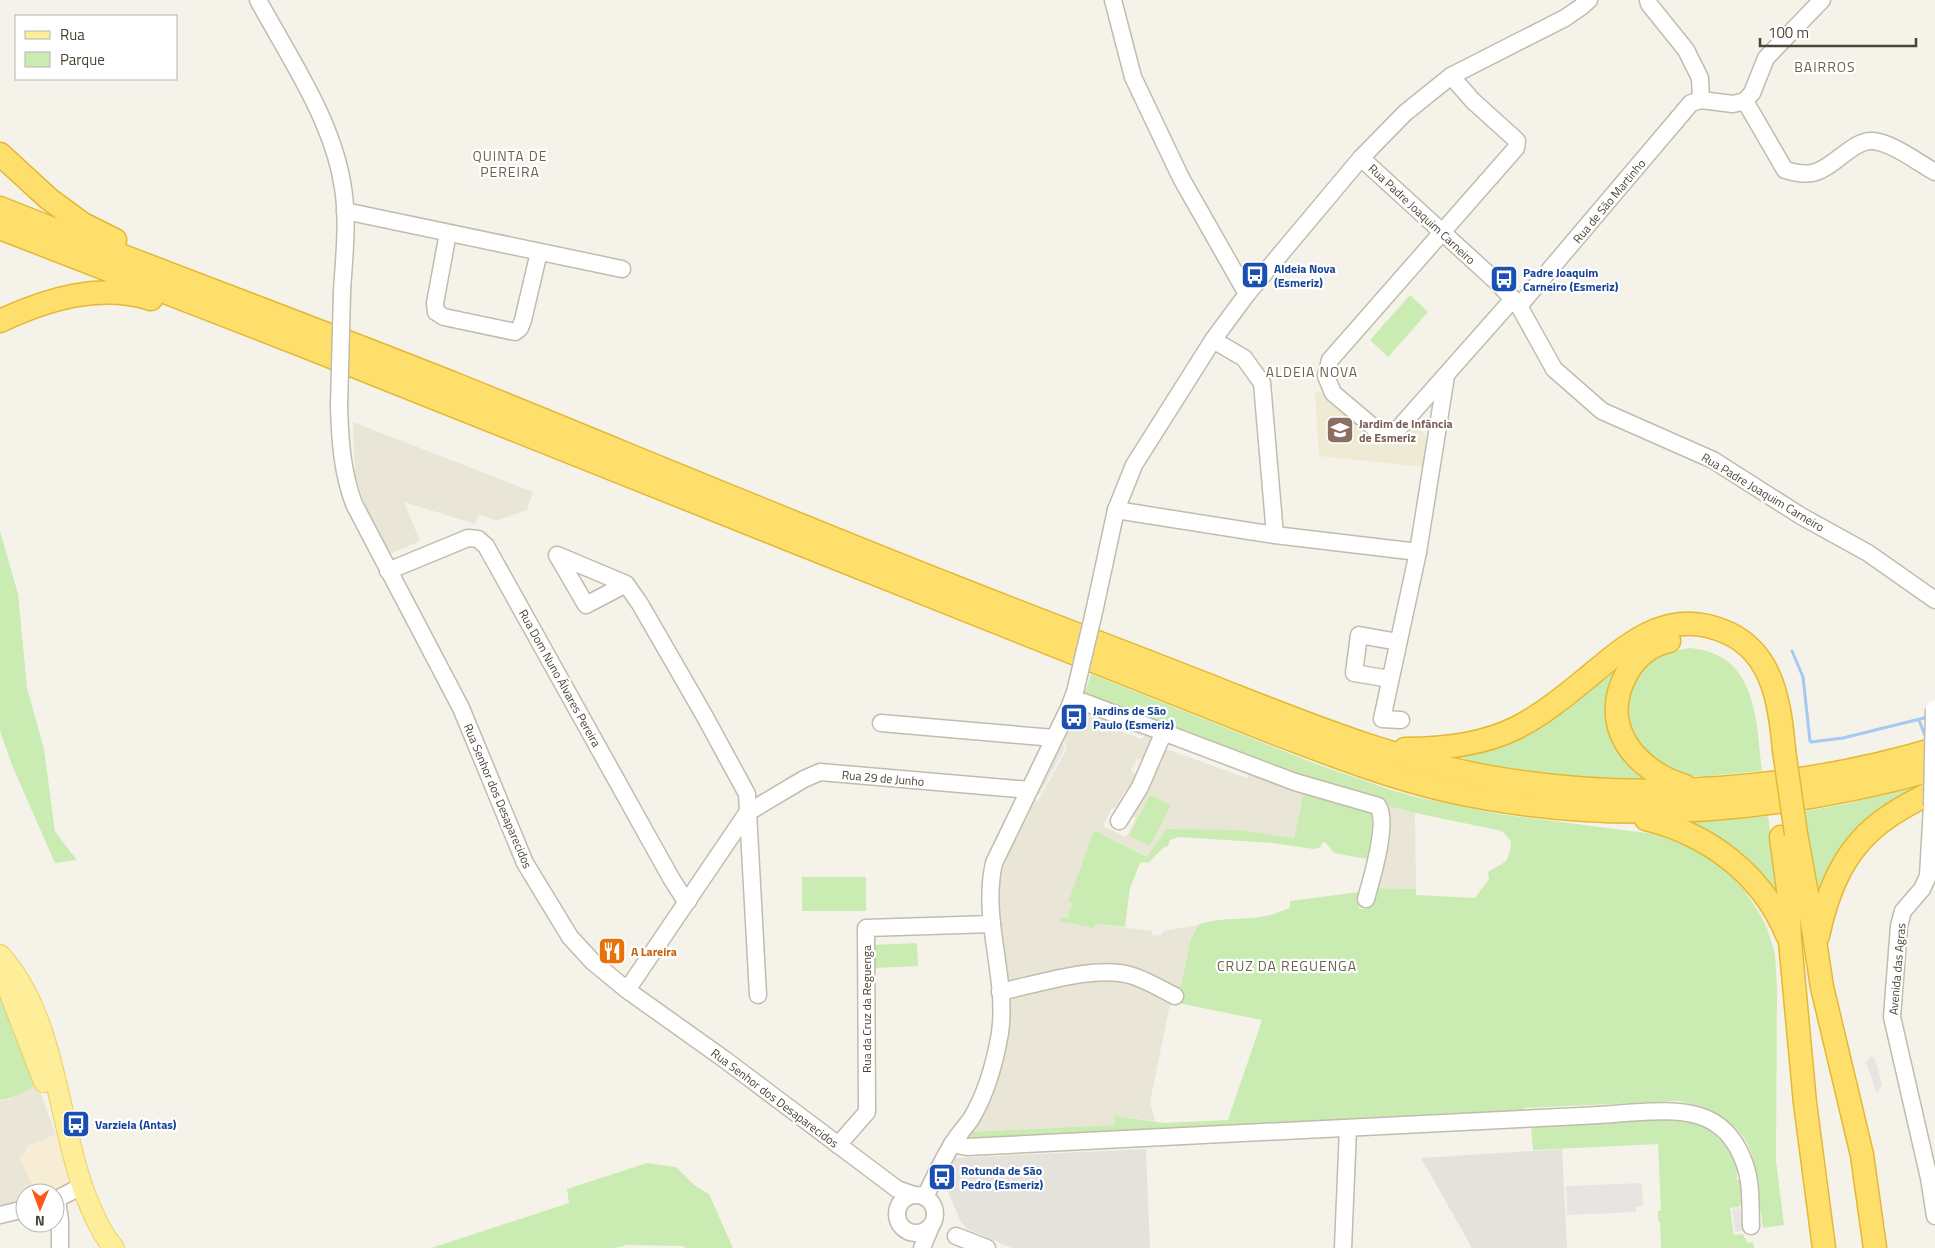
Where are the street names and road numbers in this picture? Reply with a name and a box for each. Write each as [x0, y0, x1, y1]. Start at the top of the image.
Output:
street label: Rua de São Martinho [1568, 155, 1650, 247]
street label: Rua Padre Joaquim Carneiro [1364, 159, 1480, 269]
street label: Rua Padre Joaquim Carneiro [1698, 448, 1828, 536]
street label: Rua Dom Nuno Álvares Pereira [514, 606, 606, 750]
street label: Rua Senhor dos Desaparecidos [459, 721, 537, 872]
street label: Rua 29 de Junho [841, 765, 925, 791]
street label: Avenida das Agras [1884, 922, 1911, 1016]
street label: Rua da Cruz da Reguenga [857, 945, 876, 1073]
street label: Rua Senhor dos Desaparecidos [707, 1044, 843, 1153]

